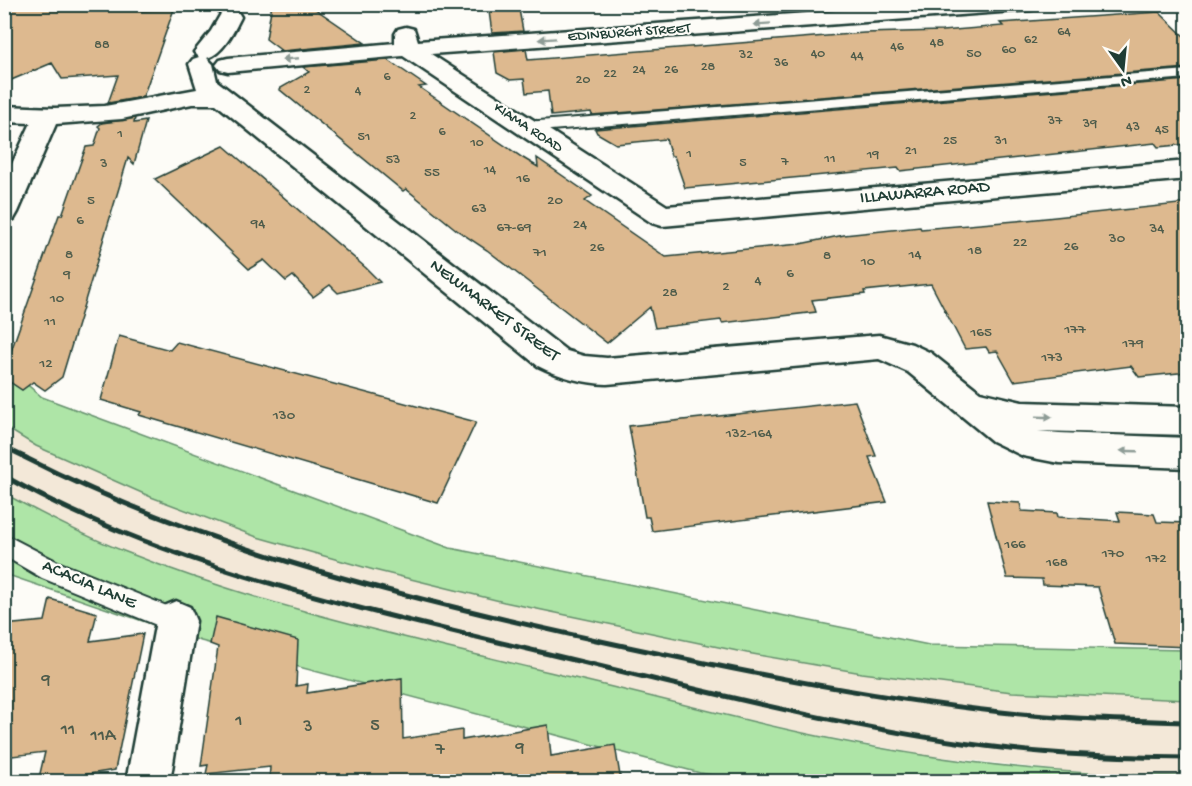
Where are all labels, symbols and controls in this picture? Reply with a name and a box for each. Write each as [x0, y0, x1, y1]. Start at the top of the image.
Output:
one-way arrow [753, 19, 772, 29]
street label: EDINBURGH STREET [567, 20, 692, 46]
house number: 64 [1057, 24, 1071, 41]
house number: 62 [1024, 32, 1038, 49]
one-way arrow [537, 35, 556, 44]
house number: 48 [930, 35, 944, 52]
house number: 88 [94, 37, 110, 54]
house number: 46 [890, 39, 905, 56]
north arrow [1093, 39, 1153, 99]
house number: 60 [1001, 42, 1017, 59]
house number: 40 [811, 46, 825, 63]
house number: 50 [966, 46, 982, 63]
house number: 32 [738, 47, 753, 64]
house number: 44 [850, 48, 864, 65]
one-way arrow [280, 54, 299, 64]
house number: 36 [773, 55, 789, 72]
house number: 28 [701, 59, 716, 76]
house number: 24 [632, 62, 646, 79]
house number: 26 [664, 62, 679, 79]
house number: 22 [603, 66, 617, 83]
house number: 6 [383, 69, 391, 86]
text: N [1118, 70, 1133, 91]
house number: 20 [576, 72, 590, 89]
house number: 2 [304, 82, 311, 99]
house number: 4 [355, 83, 362, 100]
street label: KIAMA ROAD [490, 99, 566, 157]
house number: 2 [410, 108, 417, 125]
house number: 37 [1047, 113, 1063, 130]
house number: 39 [1082, 116, 1097, 133]
house number: 43 [1126, 119, 1140, 136]
house number: 45 [1155, 122, 1169, 139]
house number: 6 [438, 124, 446, 141]
house number: 1 [116, 126, 123, 143]
house number: 51 [357, 129, 371, 146]
house number: 25 [943, 133, 957, 150]
house number: 31 [994, 133, 1007, 150]
house number: 10 [469, 135, 484, 152]
house number: 21 [905, 143, 917, 160]
house number: 1 [685, 146, 692, 163]
house number: 19 [866, 147, 879, 164]
house number: 11 [823, 151, 836, 168]
house number: 53 [386, 152, 400, 169]
house number: 7 [780, 154, 789, 171]
house number: 5 [739, 155, 747, 172]
house number: 3 [99, 156, 108, 173]
house number: 14 [483, 162, 497, 179]
house number: 55 [424, 164, 440, 182]
house number: 16 [515, 170, 530, 188]
street label: ILLAWARRA ROAD [859, 177, 991, 209]
house number: 5 [87, 192, 95, 210]
house number: 20 [547, 192, 563, 210]
house number: 63 [471, 200, 487, 218]
house number: 6 [76, 212, 84, 230]
house number: 94 [250, 215, 265, 233]
house number: 24 [573, 216, 587, 234]
house number: 67-69 [496, 219, 532, 237]
house number: 34 [1149, 220, 1164, 238]
house number: 30 [1108, 230, 1126, 248]
house number: 22 [1013, 234, 1027, 252]
house number: 26 [1064, 238, 1079, 256]
house number: 26 [590, 239, 605, 257]
house number: 18 [967, 242, 982, 260]
house number: 71 [532, 244, 547, 262]
house number: 8 [65, 246, 73, 264]
house number: 14 [907, 246, 922, 264]
house number: 8 [823, 247, 831, 265]
house number: 10 [860, 253, 876, 271]
street label: NEWMARKET STREET [425, 255, 564, 367]
house number: 6 [786, 265, 794, 283]
house number: 9 [62, 266, 71, 284]
house number: 4 [754, 272, 762, 290]
house number: 2 [722, 278, 730, 296]
house number: 28 [662, 284, 678, 302]
house number: 10 [49, 290, 65, 308]
house number: 11 [43, 313, 56, 331]
house number: 177 [1063, 321, 1087, 339]
house number: 165 [969, 324, 992, 342]
house number: 179 [1121, 335, 1144, 353]
house number: 173 [1040, 349, 1063, 367]
house number: 12 [38, 355, 53, 373]
house number: 130 [272, 407, 296, 425]
one-way arrow [1034, 413, 1053, 422]
house number: 132-164 [725, 425, 772, 443]
one-way arrow [1120, 446, 1139, 455]
house number: 166 [1003, 536, 1026, 554]
house number: 170 [1101, 545, 1125, 563]
house number: 172 [1144, 550, 1167, 568]
house number: 168 [1045, 554, 1068, 572]
street label: ACACIA LANE [39, 556, 140, 615]
house number: 9 [40, 670, 51, 691]
house number: 1 [234, 711, 243, 732]
house number: 5 [370, 716, 380, 737]
house number: 3 [302, 717, 313, 738]
house number: 11 [60, 720, 75, 741]
house number: 11A [89, 726, 117, 747]
house number: 9 [514, 738, 525, 759]
house number: 7 [434, 740, 445, 761]

